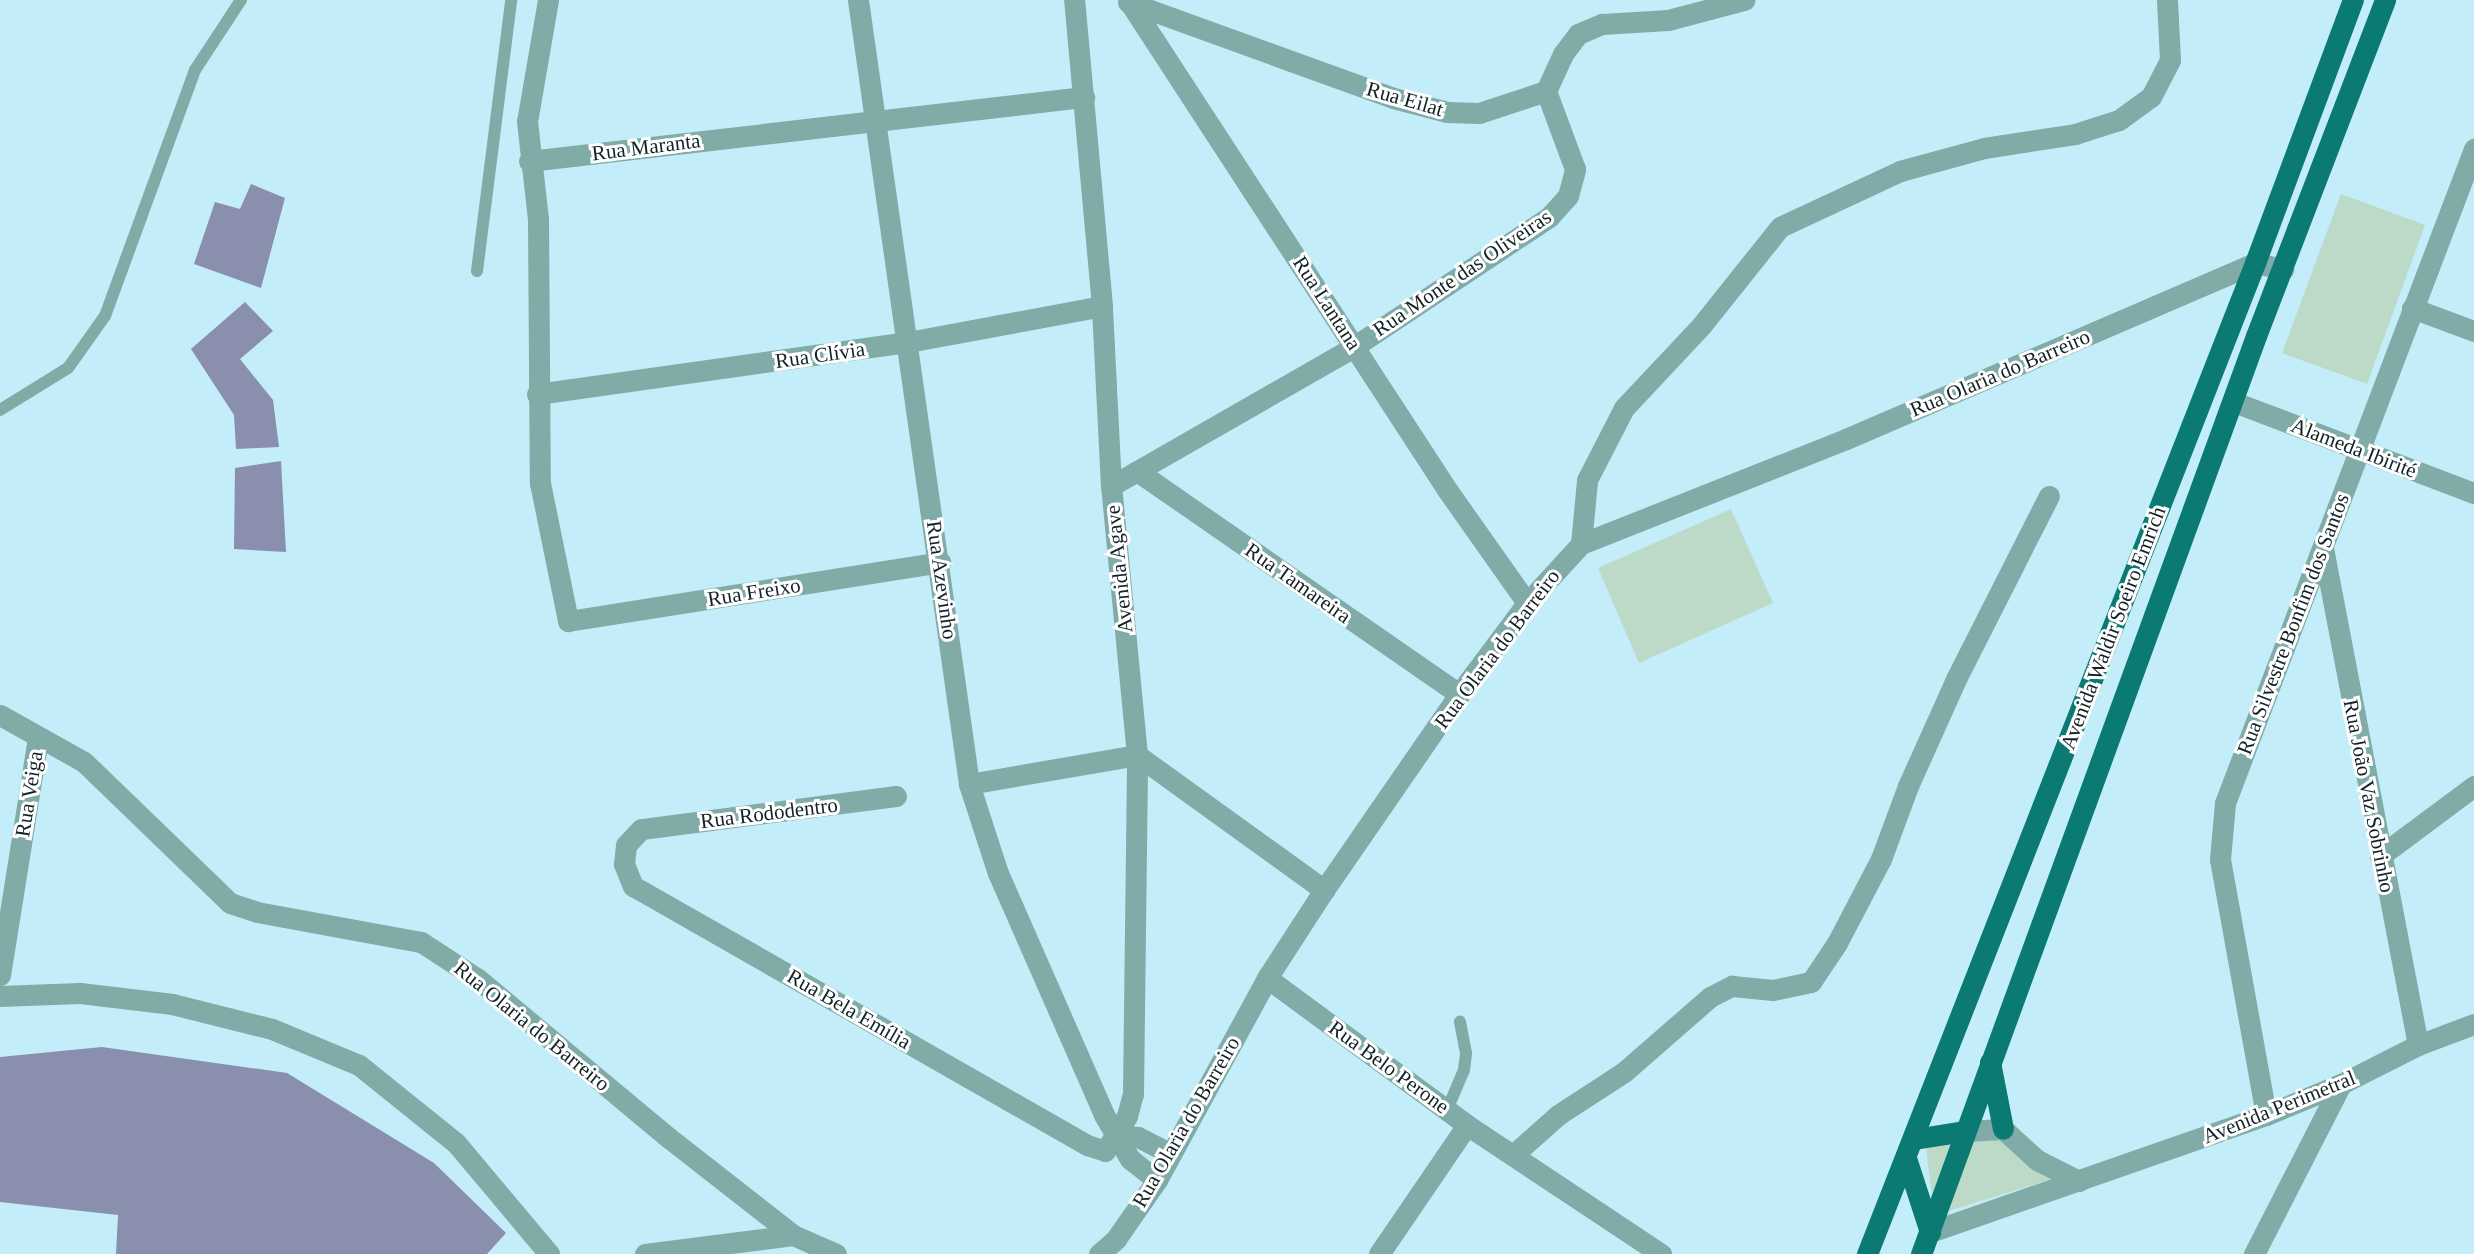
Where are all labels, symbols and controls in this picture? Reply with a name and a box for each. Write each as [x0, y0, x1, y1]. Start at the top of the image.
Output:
street label: Rua Eilat [1364, 76, 1446, 122]
street label: Rua Maranta [590, 128, 702, 166]
street label: Rua Monte das Oliveiras [1368, 204, 1556, 342]
street label: Rua Lantana [1287, 251, 1367, 355]
street label: Rua Olaria do Barreiro [1906, 324, 2094, 422]
street label: Rua Clívia [773, 336, 867, 374]
street label: Alameda Ibirité [2288, 413, 2420, 483]
street label: Rua Silvestre Bonfim dos Santos [2231, 490, 2355, 758]
street label: Avenida Agave [1100, 503, 1138, 635]
street label: Avenida Waldir Soeiro Emrich [2055, 503, 2171, 753]
street label: Rua Azevinho [921, 518, 963, 642]
street label: Rua Tamareira [1240, 537, 1356, 629]
street label: Rua Olaria do Barreiro [1429, 564, 1565, 734]
street label: Rua Freixo [706, 572, 802, 612]
street label: Rua João Vaz Sobrinho [2338, 697, 2400, 895]
street label: Rua Veiga [10, 749, 48, 839]
street label: Rua Rododentro [699, 792, 839, 834]
street label: Rua Olaria do Barreiro [449, 955, 615, 1097]
street label: Rua Bela Emília [783, 963, 915, 1055]
street label: Rua Belo Perone [1324, 1015, 1454, 1119]
street label: Rua Olaria do Barreiro [1127, 1032, 1245, 1212]
street label: Avenida Perimetral [2199, 1065, 2359, 1149]

